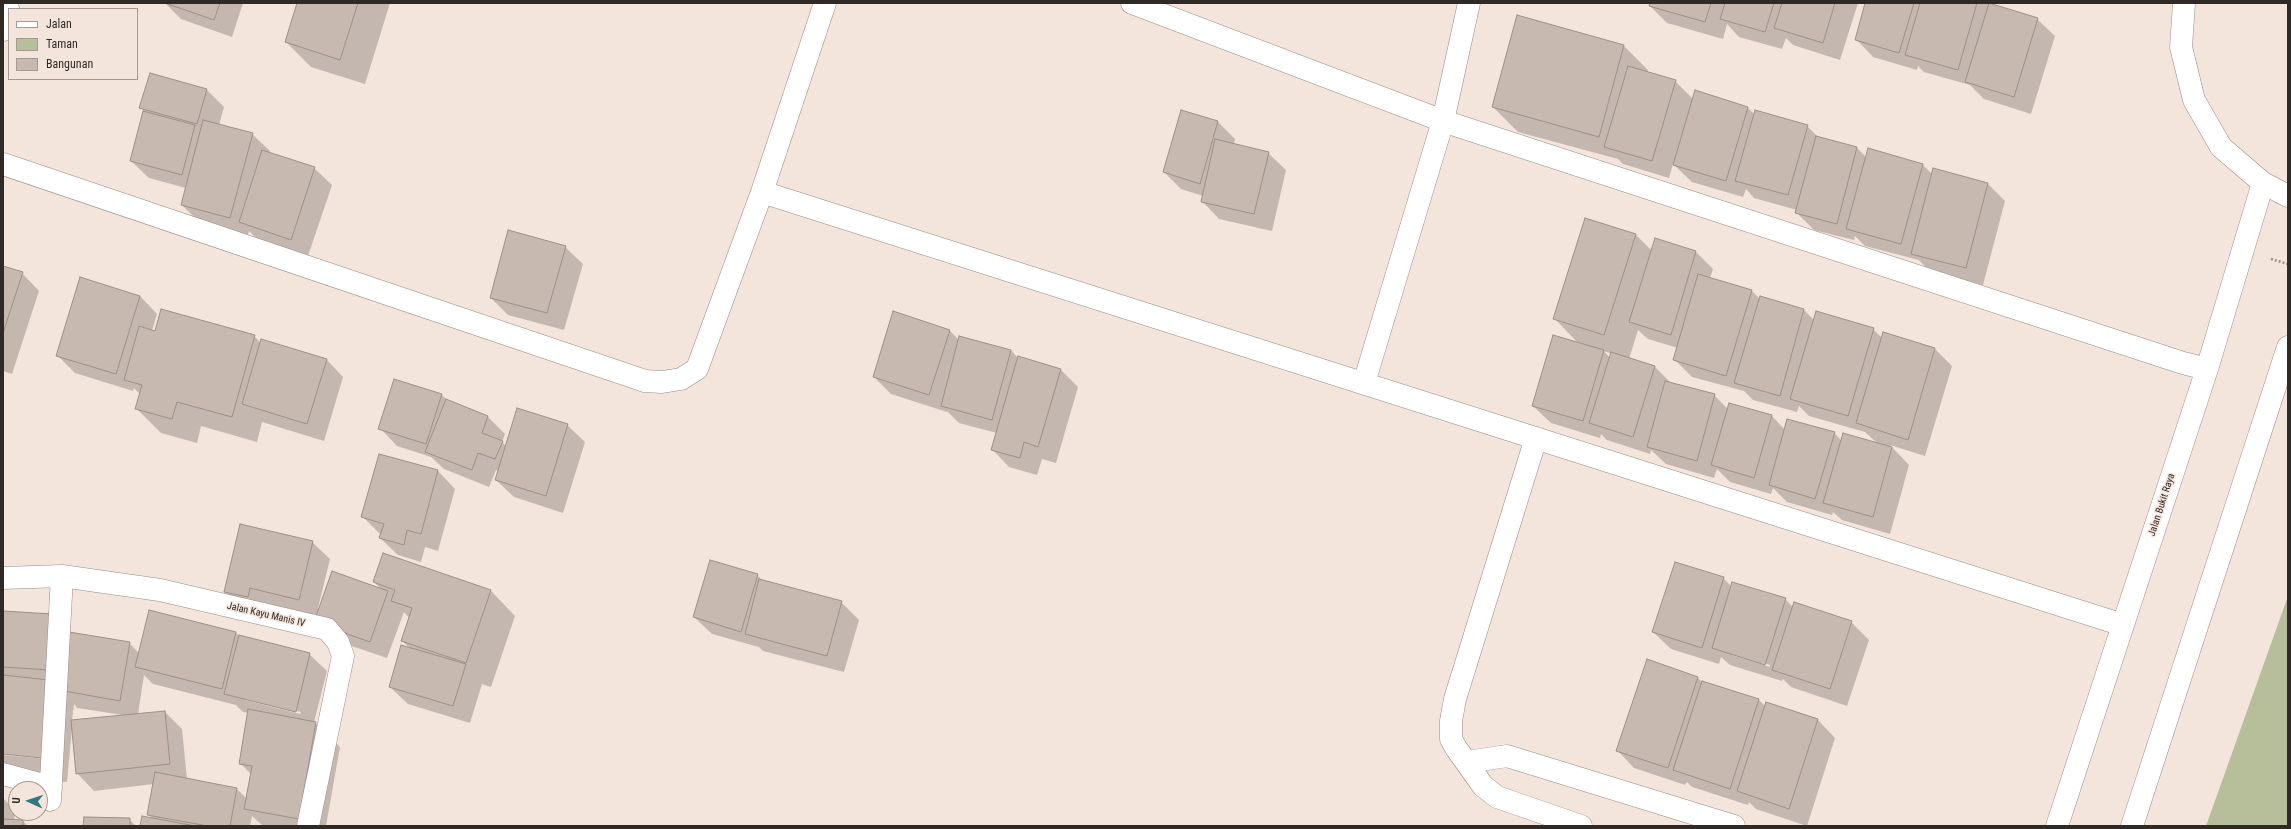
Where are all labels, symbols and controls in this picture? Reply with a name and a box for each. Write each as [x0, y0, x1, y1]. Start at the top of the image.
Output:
legend [8, 8, 138, 80]
text: Jalan [46, 17, 72, 31]
text: Taman [46, 37, 78, 51]
text: Bangunan [46, 57, 93, 71]
street label: Jalan Bukit Raya [2146, 472, 2178, 538]
street label: Jalan Kayu Manis IV [226, 600, 306, 630]
north arrow [8, 781, 48, 821]
text: U [10, 797, 23, 804]

